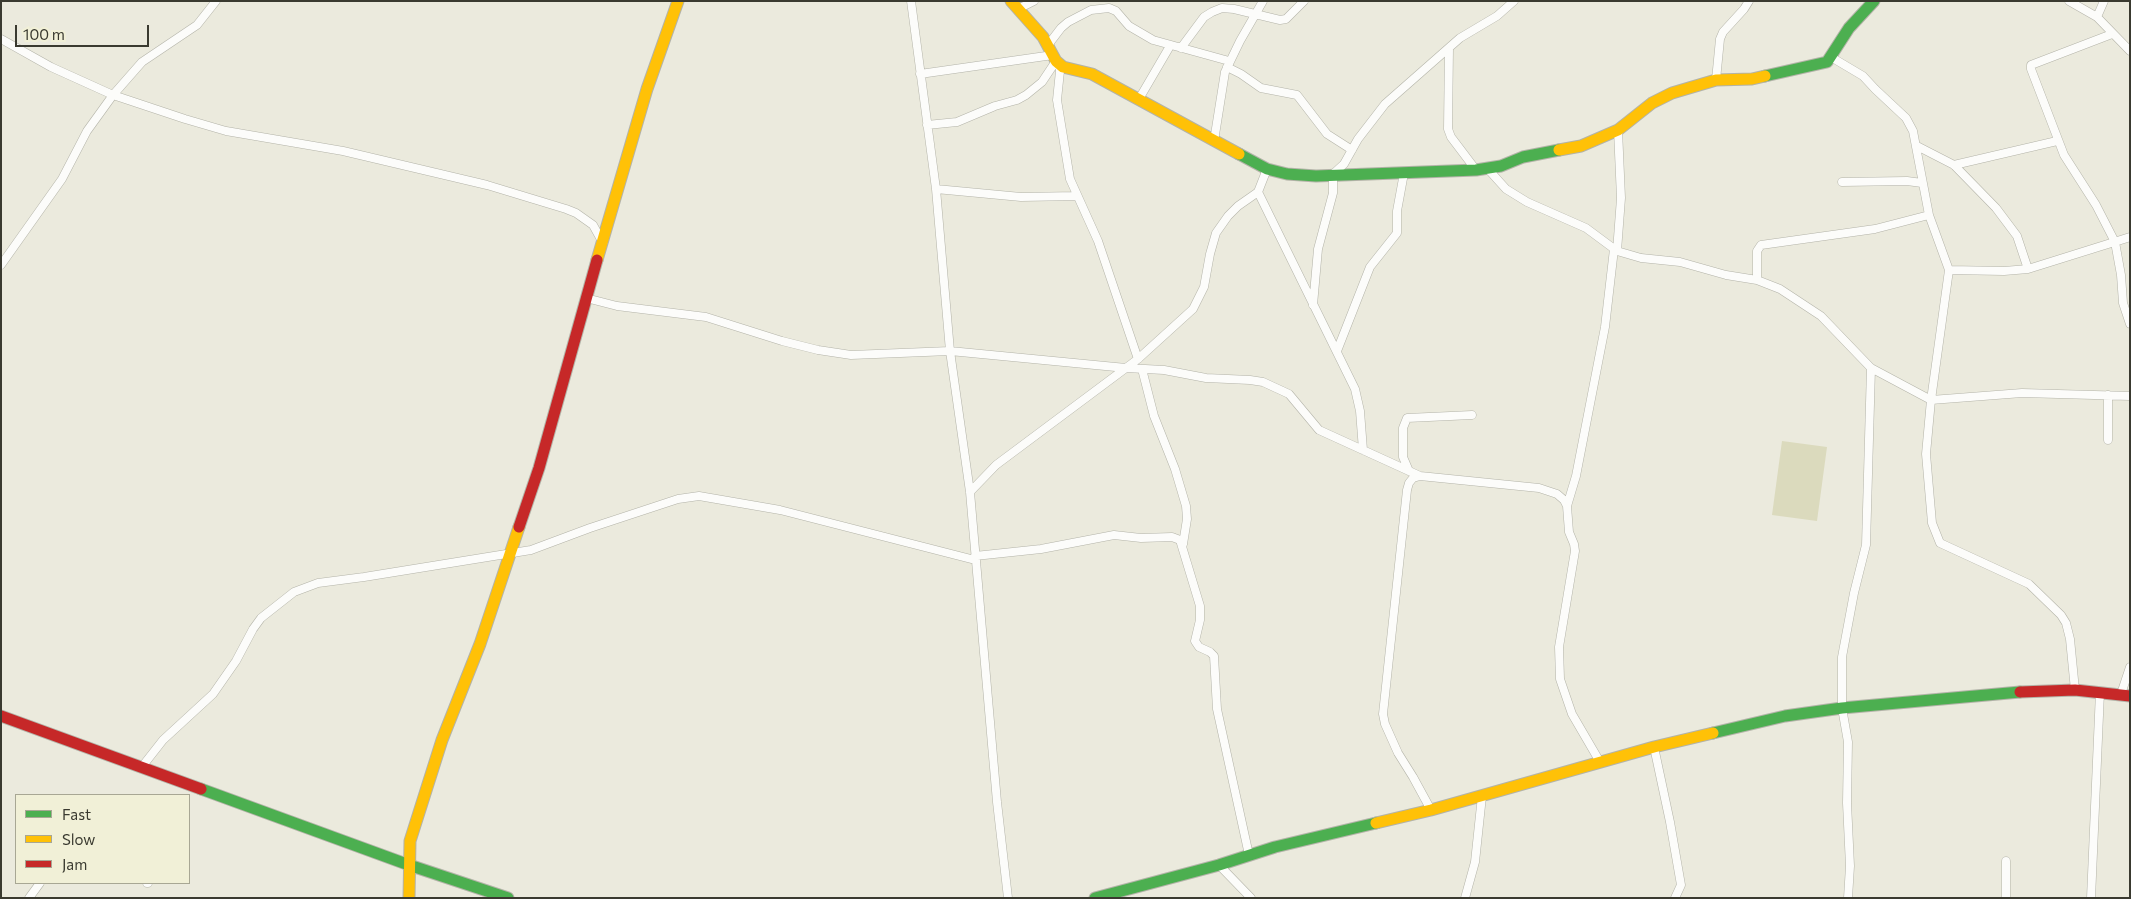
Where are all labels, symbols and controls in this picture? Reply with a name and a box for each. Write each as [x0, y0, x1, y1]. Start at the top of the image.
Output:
scale bar [18, 15, 151, 47]
text: 100 m [23, 25, 65, 43]
legend [15, 794, 190, 884]
text: Fast [62, 805, 91, 823]
text: Slow [62, 830, 95, 848]
text: Jam [62, 855, 87, 873]

